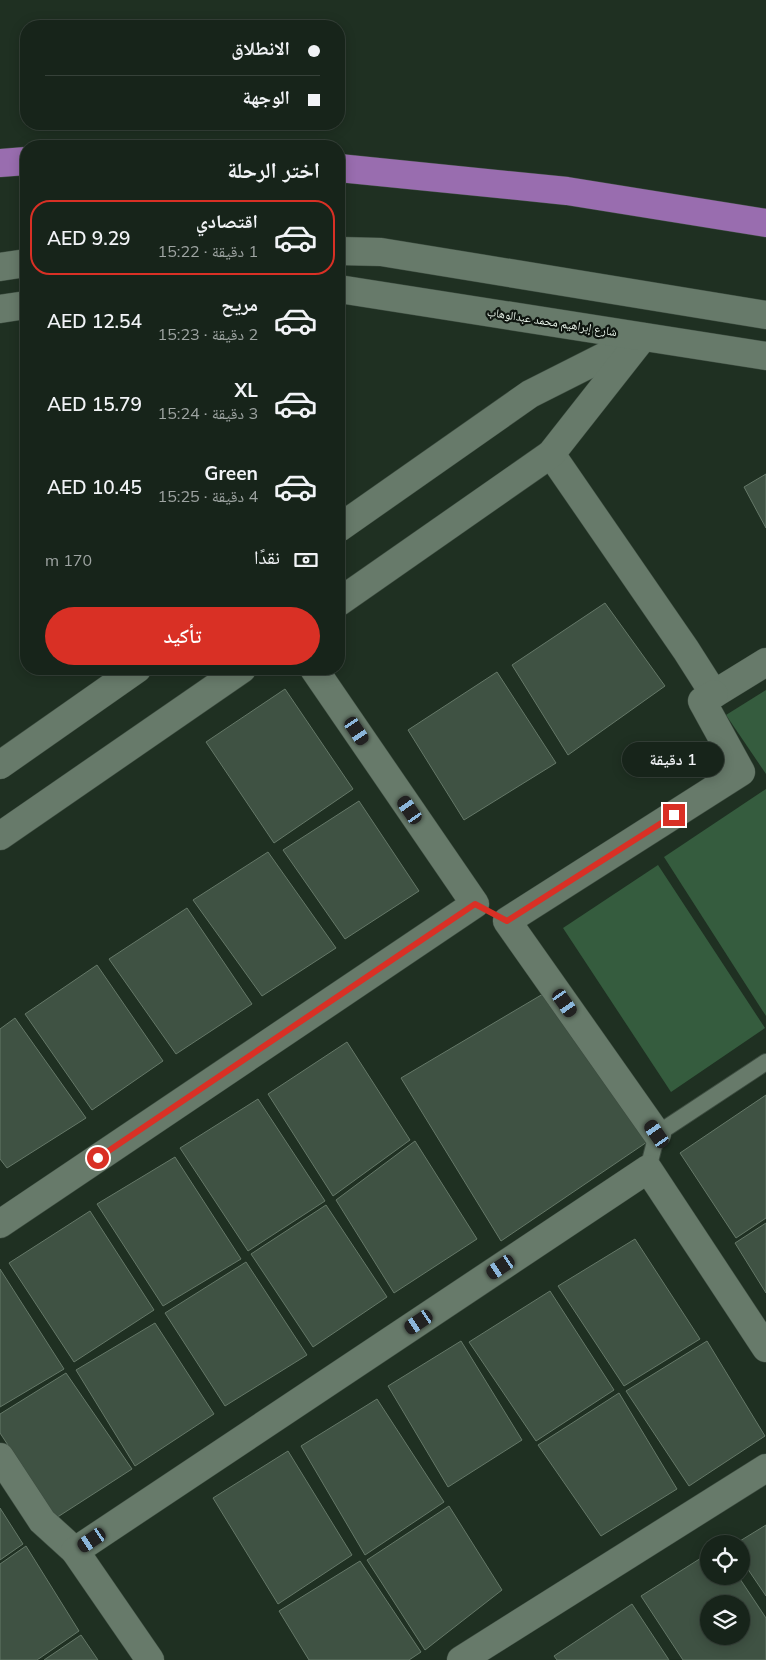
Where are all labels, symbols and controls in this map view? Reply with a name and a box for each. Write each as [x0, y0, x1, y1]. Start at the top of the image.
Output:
text: الانطلاق [231, 36, 290, 60]
text: الوجهة [242, 85, 290, 109]
text: اختر الرحلة [227, 156, 320, 184]
text: اقتصادي [196, 209, 258, 233]
icon: car [273, 215, 318, 260]
text: AED 9.29 [47, 226, 130, 250]
text: 1 دقيقة · 15:22 [158, 241, 258, 261]
text: مريح [221, 292, 258, 316]
icon: car [273, 298, 318, 343]
street label: شارع إبراهيم محمد عبدالوهاب [486, 304, 618, 340]
text: AED 12.54 [47, 309, 142, 333]
text: 2 دقيقة · 15:23 [158, 324, 258, 344]
text: XL [235, 378, 258, 402]
icon: car [273, 381, 318, 426]
text: AED 15.79 [47, 392, 142, 416]
text: 3 دقيقة · 15:24 [158, 403, 258, 423]
text: Green [204, 461, 258, 485]
icon: car [273, 464, 318, 509]
text: AED 10.45 [47, 475, 142, 499]
text: 4 دقيقة · 15:25 [158, 486, 258, 506]
text: نقدًا [254, 545, 280, 569]
icon: cash [292, 546, 320, 574]
text: 170 m [45, 550, 92, 570]
button: تأكيد [45, 607, 320, 665]
car [342, 714, 371, 748]
callout: 1 دقيقة [623, 742, 725, 778]
text: 1 دقيقة [649, 749, 697, 769]
car [395, 793, 424, 827]
route end [663, 804, 685, 826]
car [550, 986, 579, 1020]
car [642, 1117, 671, 1151]
route start [87, 1147, 109, 1169]
car [484, 1252, 517, 1282]
car [402, 1307, 435, 1337]
car [75, 1525, 108, 1555]
map controls [700, 1535, 750, 1645]
button: locate [700, 1535, 750, 1585]
button: layers [700, 1595, 750, 1645]

